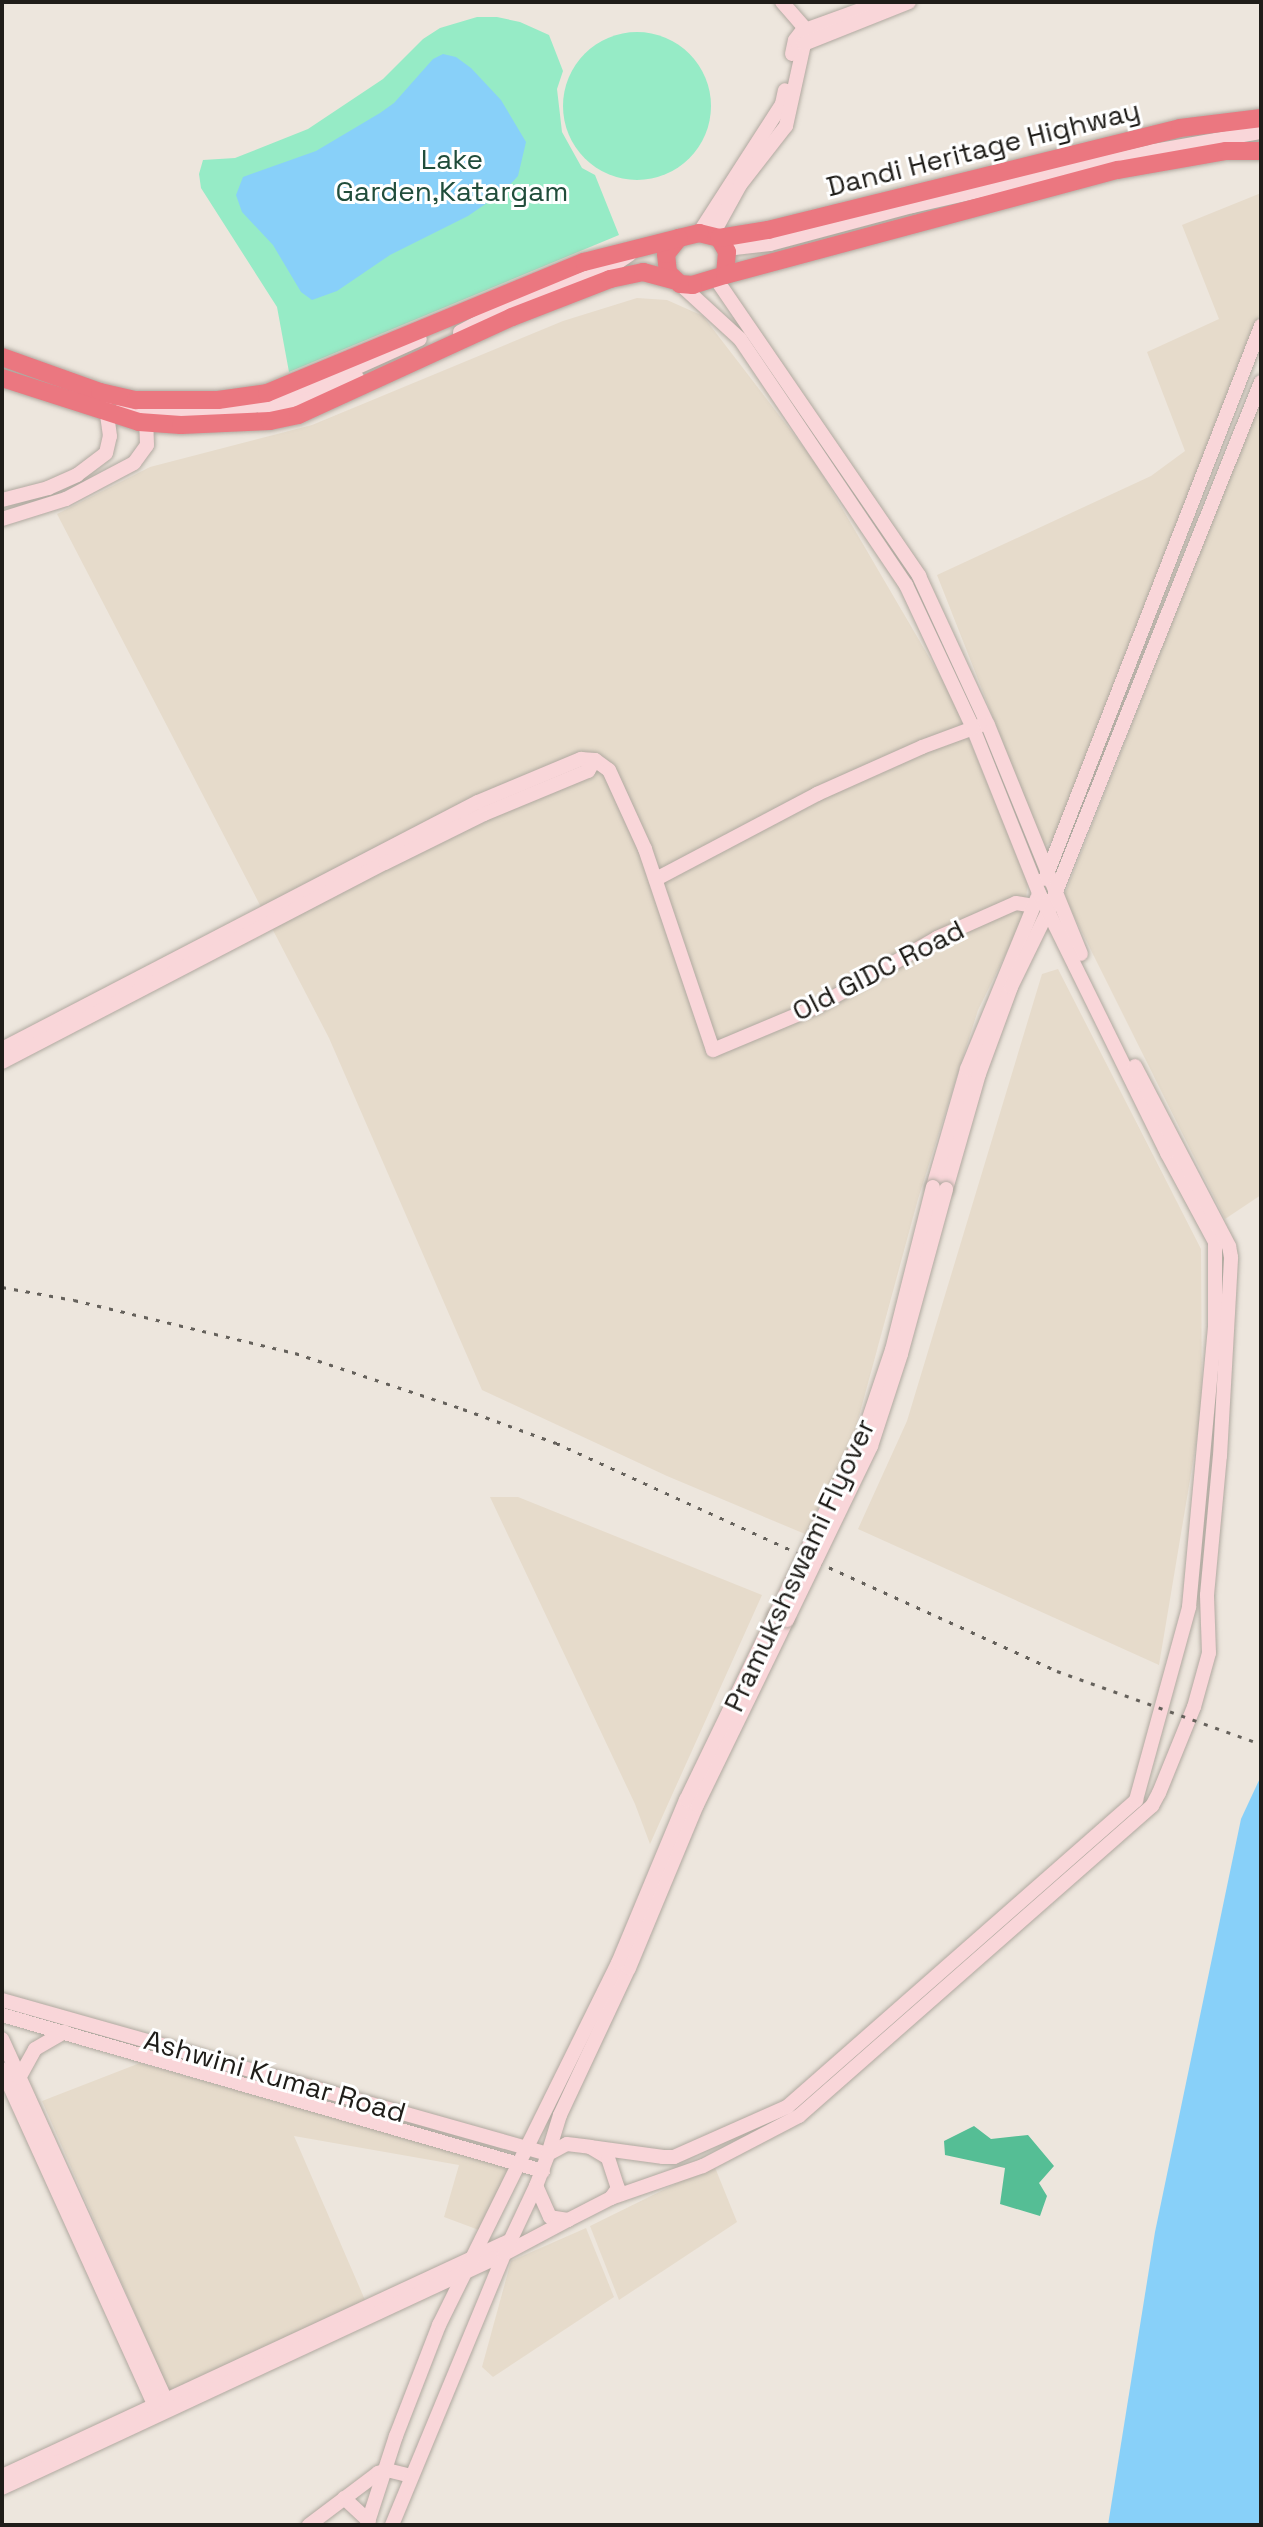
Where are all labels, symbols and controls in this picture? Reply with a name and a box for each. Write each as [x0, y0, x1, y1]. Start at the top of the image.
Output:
street label: Dandi Heritage Highway [823, 93, 1143, 203]
park label: Lake Garden,Katargam [336, 142, 568, 208]
street label: Old GIDC Road [786, 912, 970, 1028]
street label: Pramukshswami Flyover [716, 1413, 882, 1717]
street label: Ashwini Kumar Road [140, 2023, 410, 2129]

